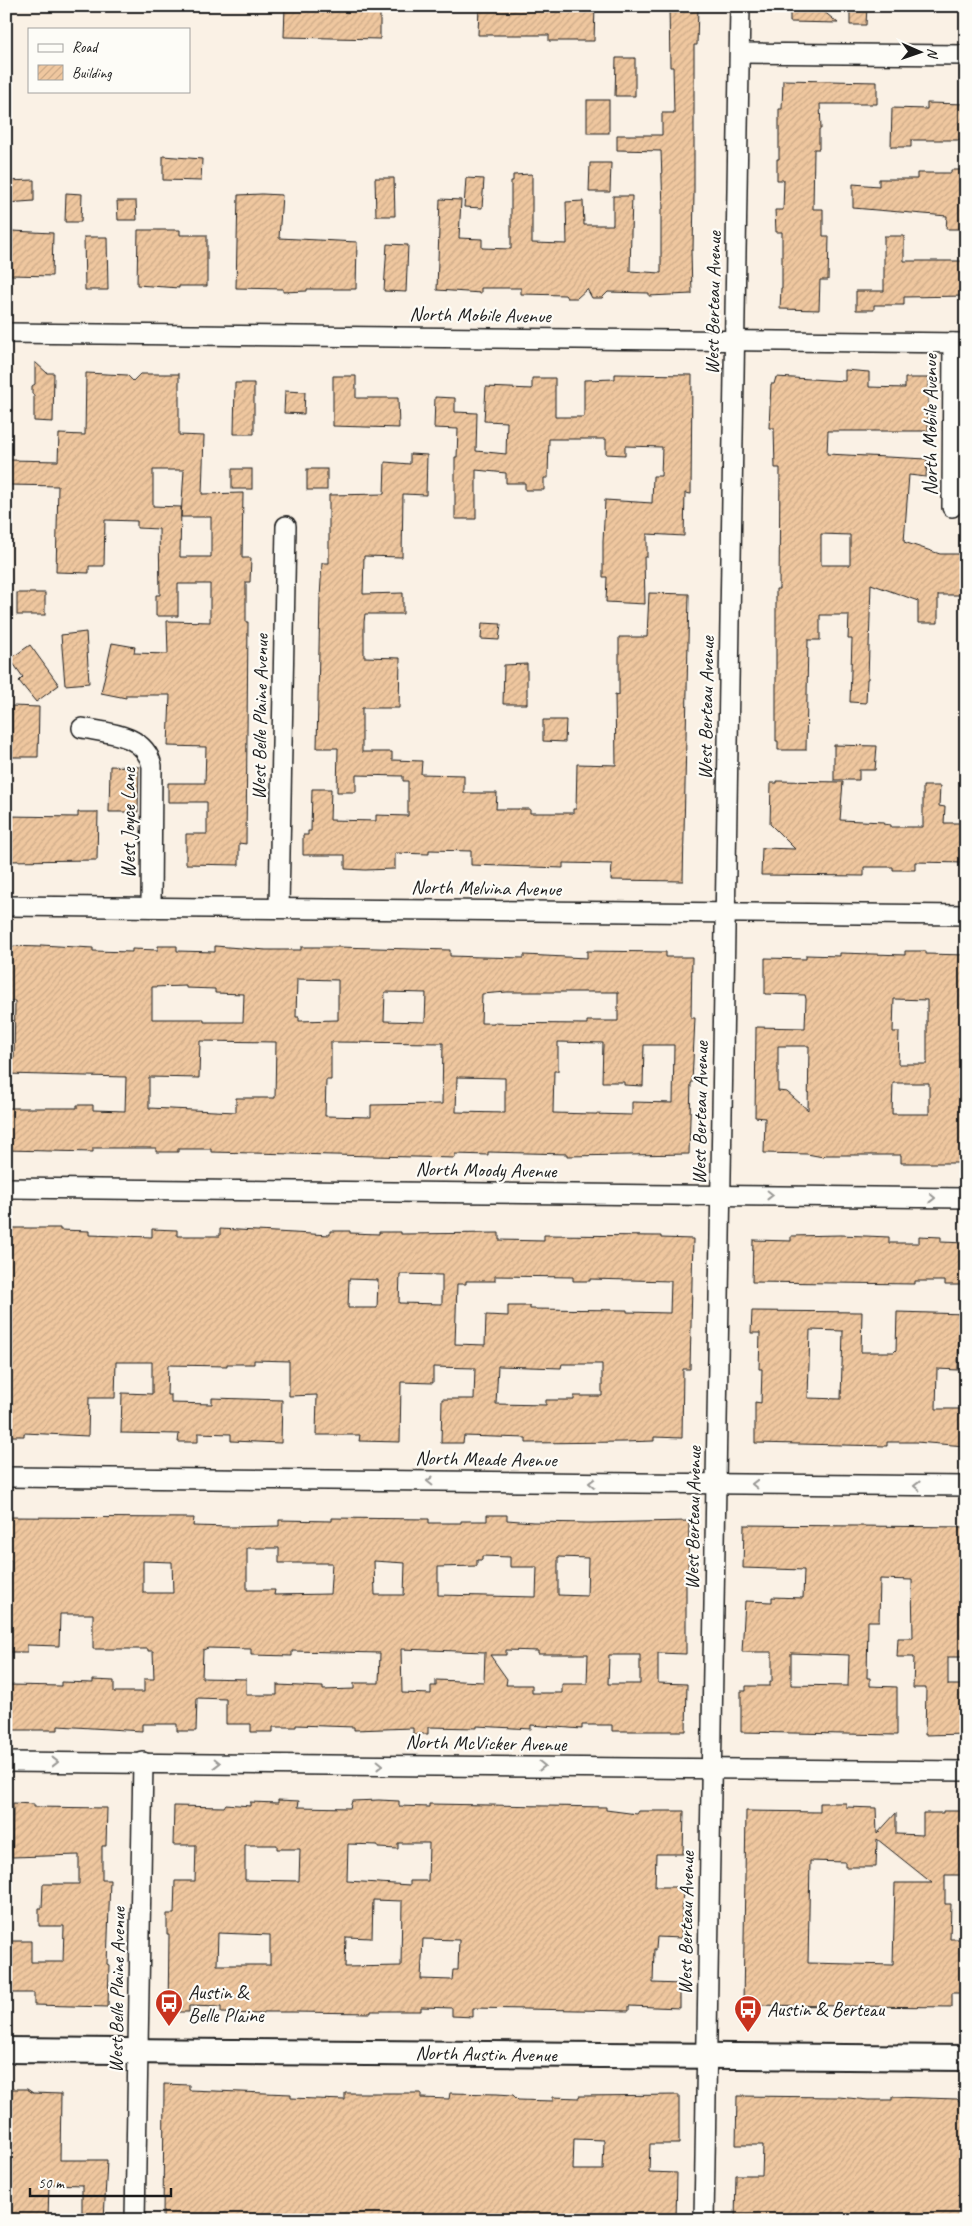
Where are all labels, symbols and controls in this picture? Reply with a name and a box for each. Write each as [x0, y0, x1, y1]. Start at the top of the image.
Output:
legend [28, 28, 190, 92]
north arrow [894, 28, 944, 78]
text: Road [72, 38, 99, 57]
text: N [924, 48, 941, 59]
text: Building [72, 64, 112, 83]
street label: West Berteau Avenue [699, 230, 727, 375]
street label: North Mobile Avenue [409, 301, 552, 329]
street label: North Mobile Avenue [918, 353, 943, 496]
street label: West Belle Plaine Avenue [246, 632, 274, 800]
street label: West Berteau Avenue [692, 635, 720, 780]
street label: West Joyce Lane [116, 766, 141, 878]
street label: North Melvina Avenue [411, 874, 563, 902]
street label: West Berteau Avenue [686, 1040, 714, 1185]
street label: North Moody Avenue [415, 1156, 558, 1184]
one-way arrow [766, 1190, 774, 1200]
one-way arrow [928, 1192, 936, 1203]
street label: North Meade Avenue [415, 1445, 558, 1473]
street label: West Berteau Avenue [679, 1445, 707, 1590]
one-way arrow [425, 1476, 433, 1486]
one-way arrow [588, 1478, 596, 1488]
one-way arrow [750, 1479, 758, 1489]
one-way arrow [913, 1481, 920, 1491]
street label: North McVicker Avenue [405, 1729, 568, 1757]
one-way arrow [52, 1757, 59, 1767]
one-way arrow [214, 1758, 222, 1768]
one-way arrow [376, 1760, 384, 1770]
one-way arrow [539, 1761, 547, 1771]
street label: West Berteau Avenue [672, 1850, 700, 1995]
street label: West Belle Plaine Avenue [103, 1905, 131, 2073]
place label: Austin & Belle Plaine [188, 1980, 265, 2028]
bus stop icon: Austin & Belle Plaine [154, 1988, 184, 2027]
bus stop icon: Austin & Berteau [733, 1994, 763, 2033]
place label: Austin & Berteau [767, 1997, 886, 2022]
street label: North Austin Avenue [415, 2040, 558, 2068]
scale bar [30, 2166, 171, 2198]
text: 50 m [38, 2174, 65, 2193]

